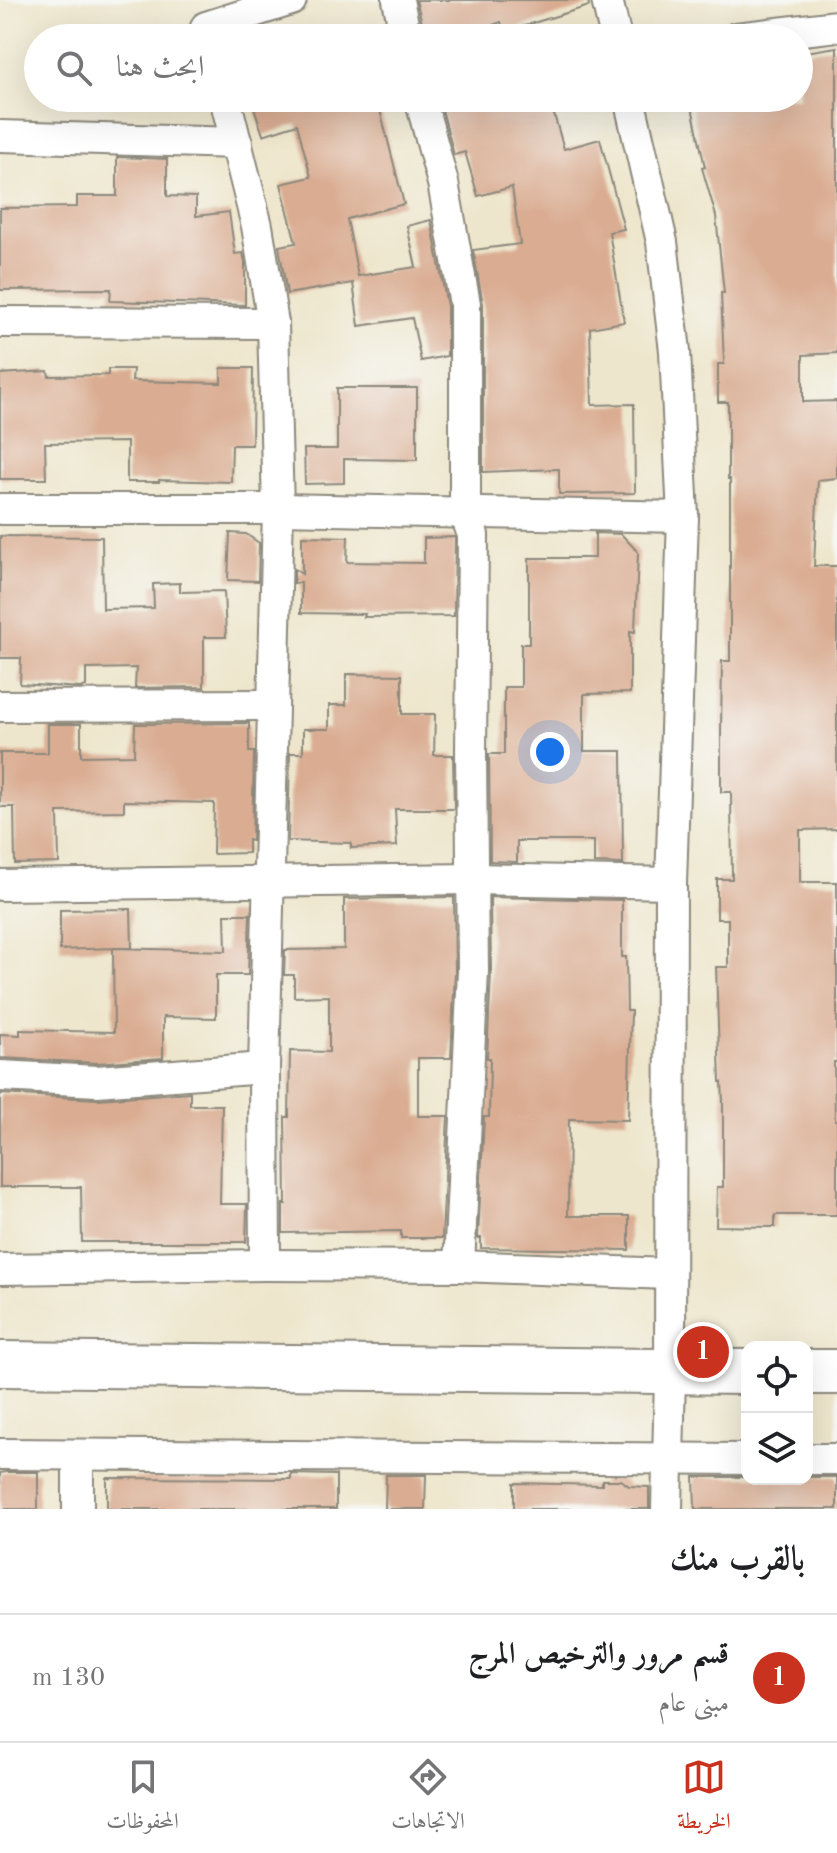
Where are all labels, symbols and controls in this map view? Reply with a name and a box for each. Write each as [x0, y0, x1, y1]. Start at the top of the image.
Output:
search box [24, 24, 813, 112]
icon: search [52, 46, 96, 90]
text: ابحث هنا [116, 53, 204, 83]
your location [530, 732, 570, 772]
pin: 1 [677, 1322, 729, 1382]
map controls [741, 1341, 813, 1485]
button: locate [741, 1341, 813, 1413]
button: layers [741, 1413, 813, 1485]
text: بالقرب منك [670, 1543, 805, 1577]
text: قسم مرور والترخيص المرج [468, 1640, 729, 1670]
text: 130 m [32, 1665, 105, 1691]
text: 1 [771, 1665, 787, 1691]
text: مبنى عام [658, 1691, 729, 1717]
tab: المحفوظات [106, 1755, 179, 1842]
tab: الاتجاهات [391, 1755, 465, 1842]
tab: الخريطة [677, 1755, 731, 1842]

